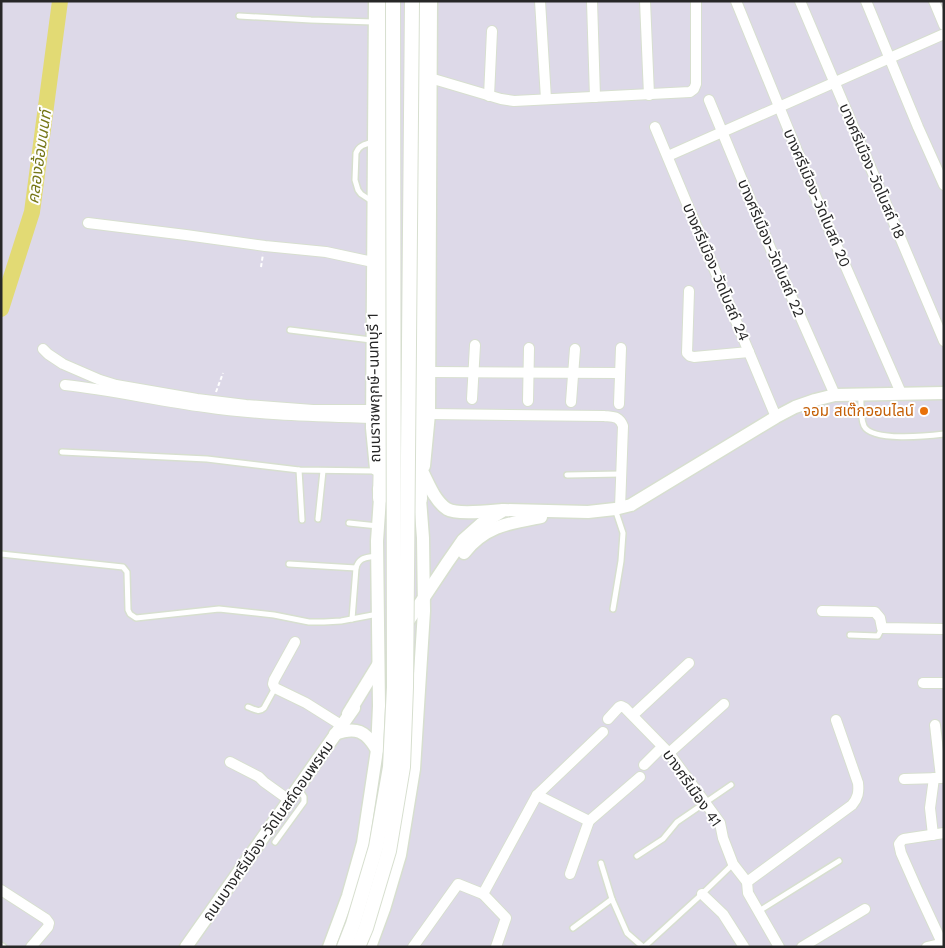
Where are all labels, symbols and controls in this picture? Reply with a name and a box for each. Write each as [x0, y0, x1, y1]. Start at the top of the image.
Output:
street label: บางศรีเมือง-วัดโบสถ์ 18 [835, 100, 909, 242]
water label: คลองอ้อมนนท์ [23, 106, 55, 205]
street label: บางศรีเมือง-วัดโบสถ์ 20 [780, 126, 854, 270]
street label: บางศรีเมือง-วัดโบสถ์ 22 [734, 176, 808, 320]
street label: บางศรีเมือง-วัดโบสถ์ 24 [679, 200, 753, 344]
street label: ถนนราชพฤกษ์-นนทบุรี 1 [364, 313, 384, 463]
place label: จอม สเต๊กออนไลน์ [803, 402, 914, 420]
marker: จอม สเต๊กออนไลน์ [918, 405, 930, 417]
street label: ถนนบางศรีเมือง-วัดโบสถ์ดอนพรหม [199, 737, 337, 925]
street label: บางศรีเมือง 41 [659, 746, 725, 830]

